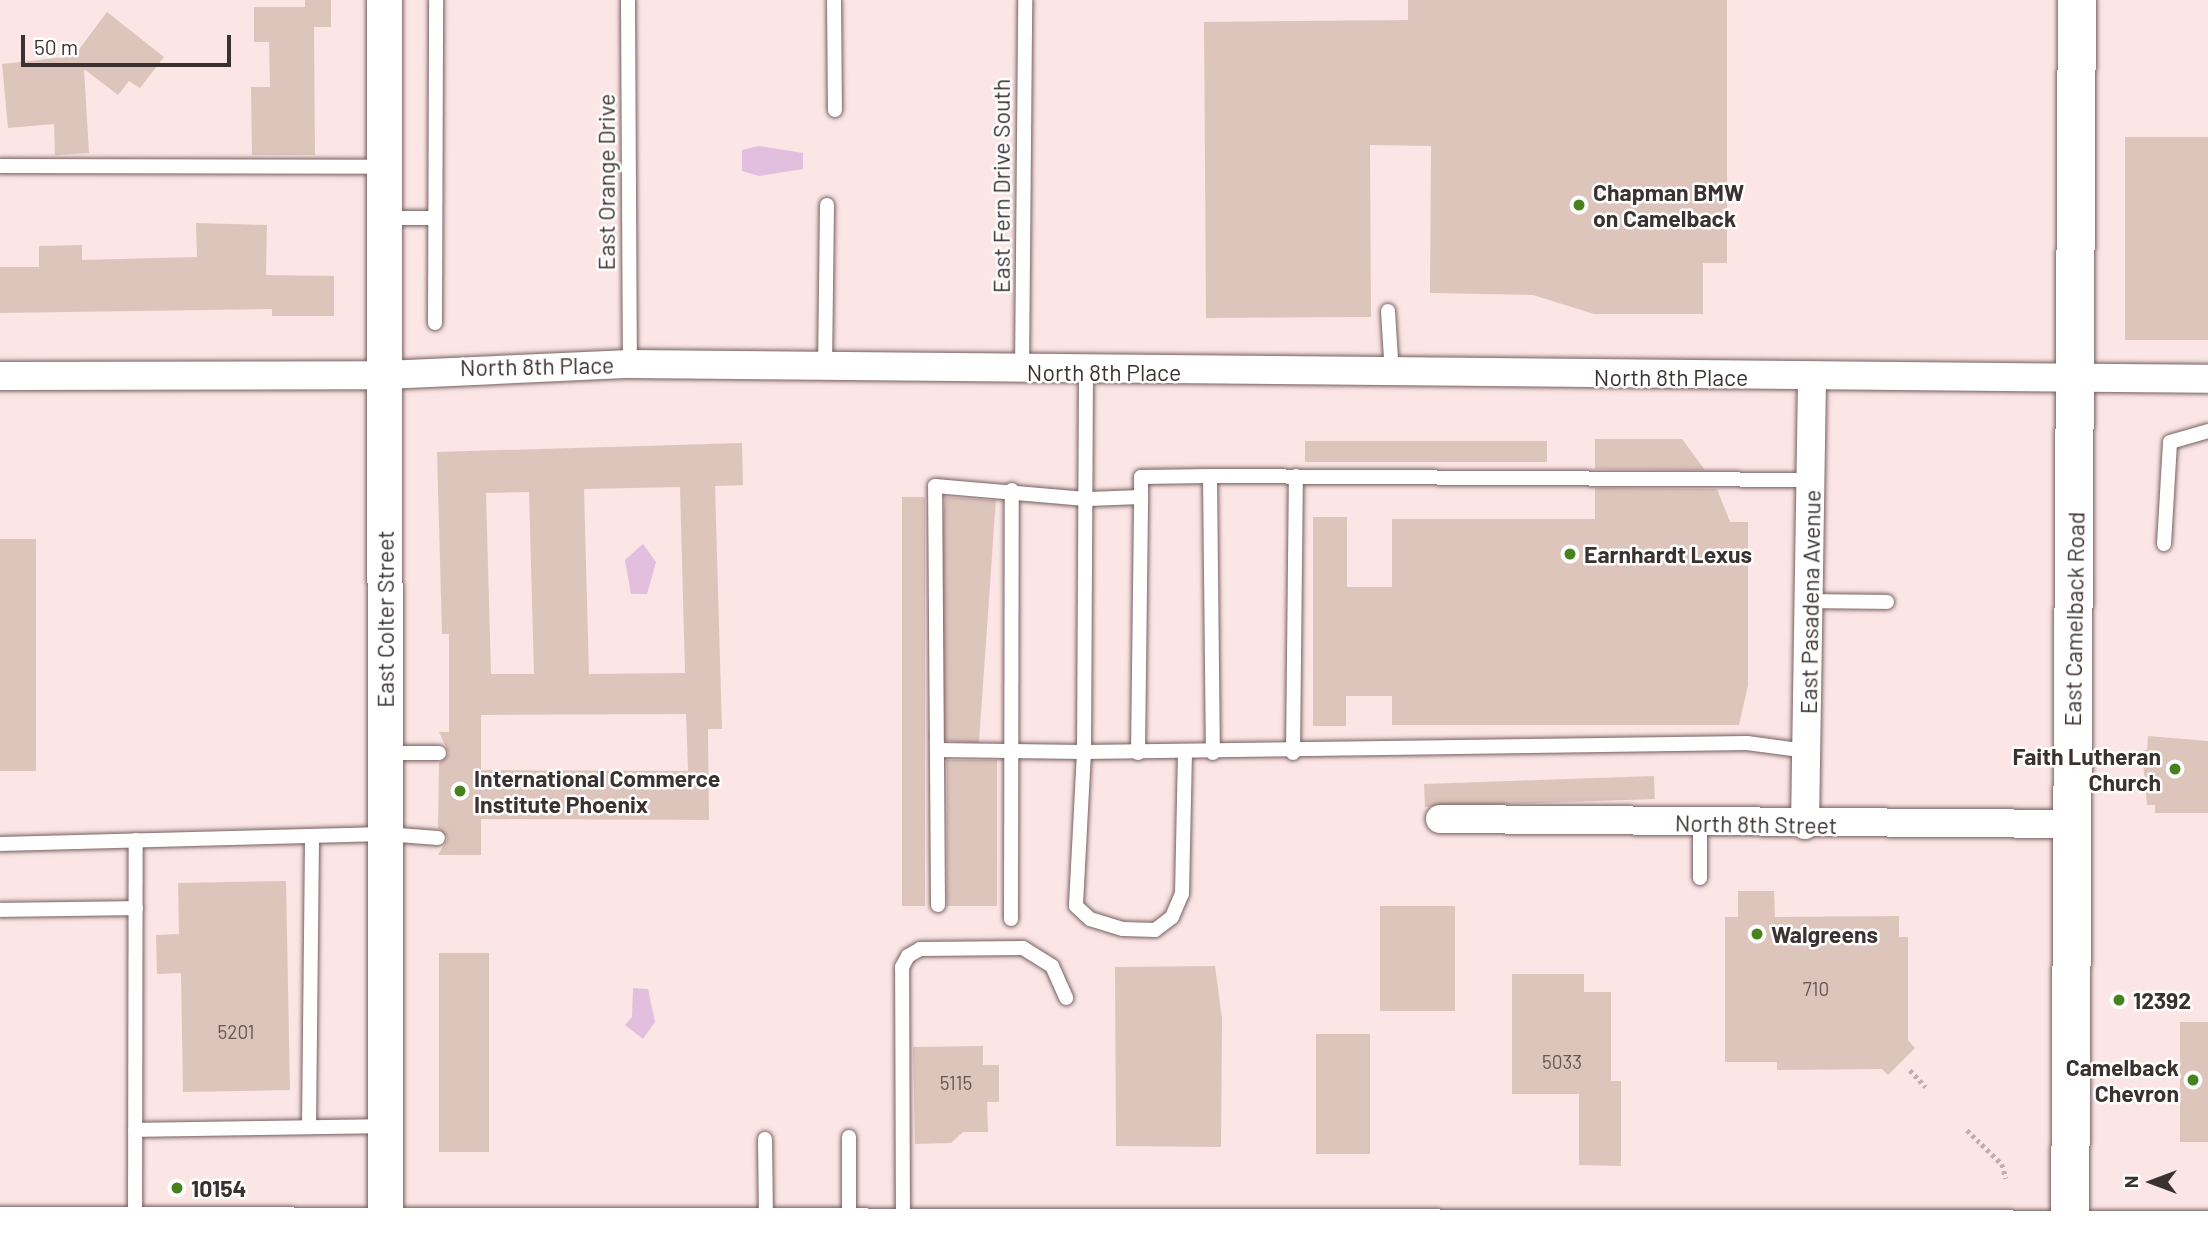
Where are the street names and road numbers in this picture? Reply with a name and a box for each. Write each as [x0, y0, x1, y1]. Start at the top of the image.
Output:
street label: East Fern Drive South [987, 79, 1015, 293]
street label: East Orange Drive [592, 94, 620, 270]
street label: North 8th Place [460, 351, 614, 381]
street label: North 8th Place [1027, 358, 1181, 386]
street label: North 8th Place [1594, 363, 1748, 391]
street label: East Pasadena Avenue [1794, 490, 1826, 714]
street label: East Camelback Road [2058, 511, 2090, 727]
street label: East Colter Street [371, 530, 399, 708]
street label: North 8th Street [1675, 809, 1837, 839]

